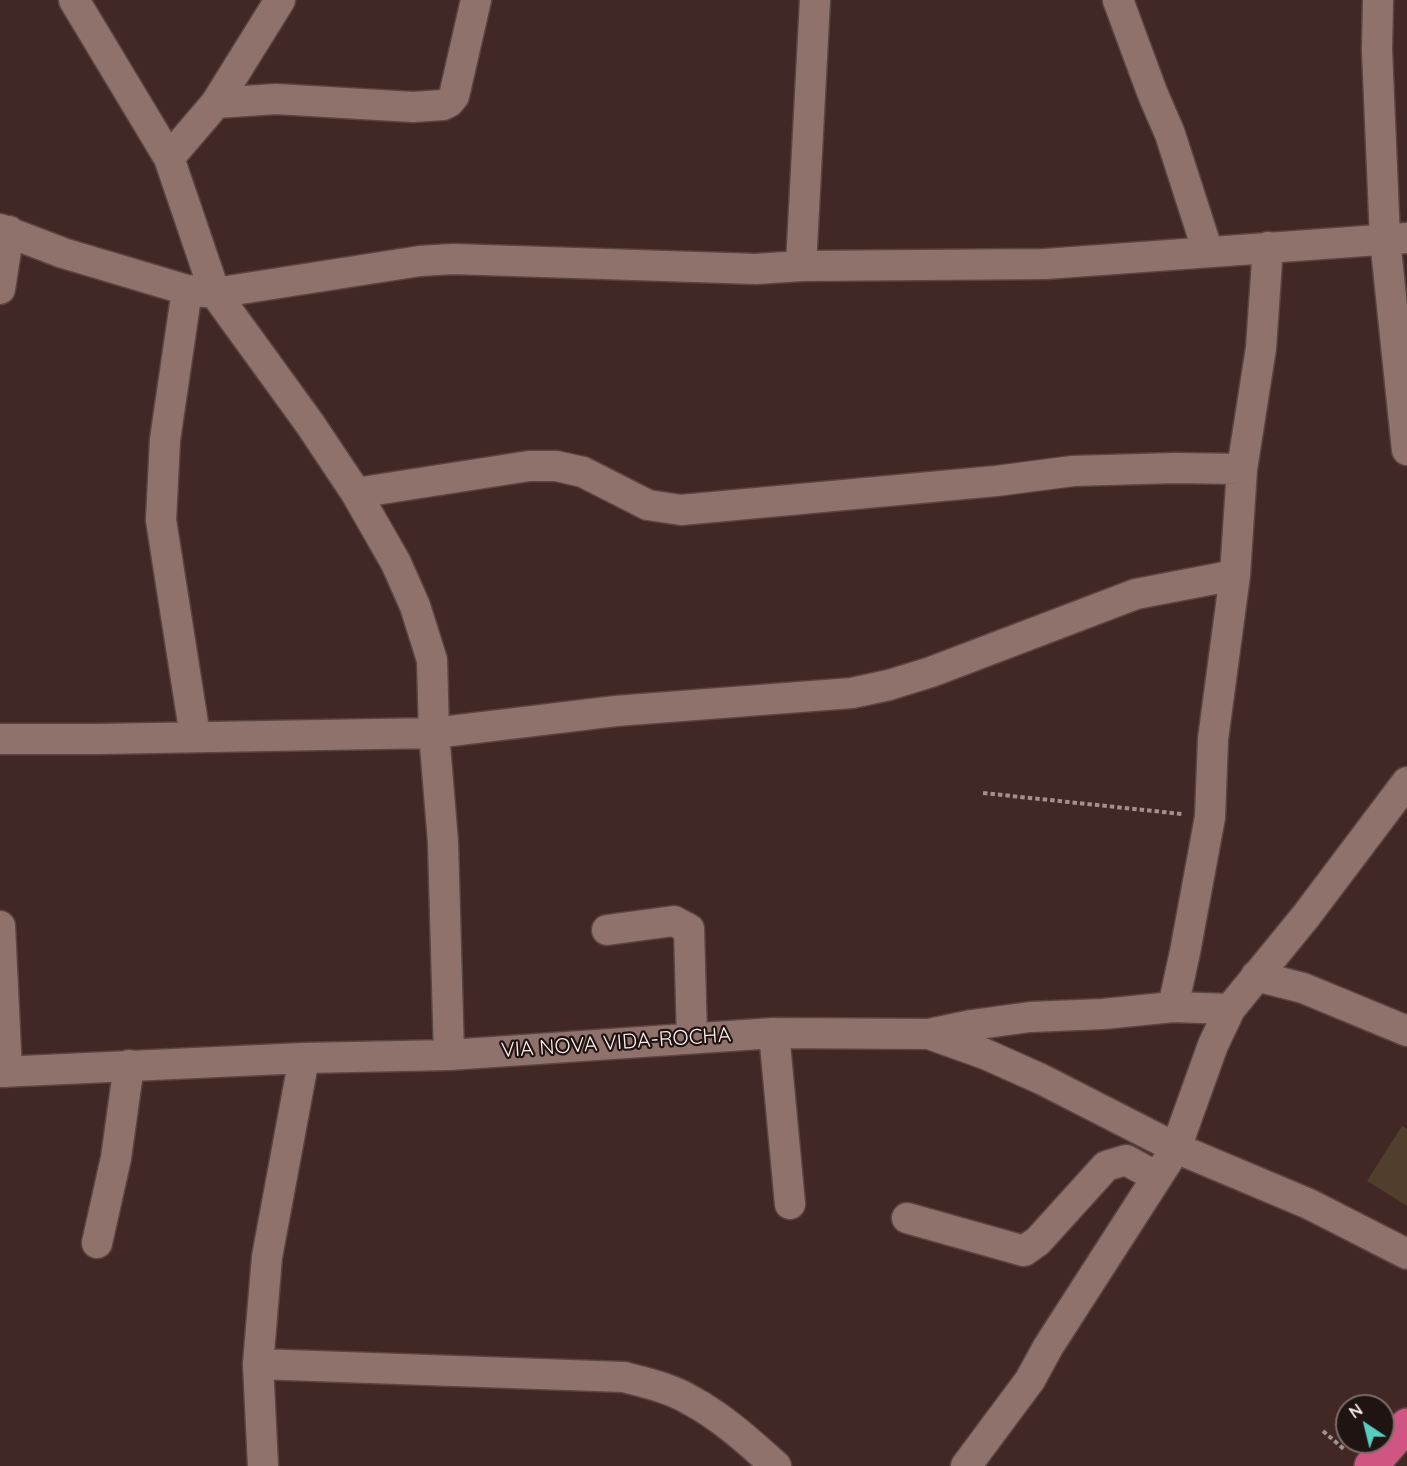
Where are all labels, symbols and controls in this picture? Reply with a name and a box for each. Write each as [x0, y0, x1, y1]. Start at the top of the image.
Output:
street label: VIA NOVA VIDA-ROCHA [500, 1022, 732, 1064]
north arrow [1335, 1394, 1395, 1454]
text: N [1345, 1399, 1366, 1422]

